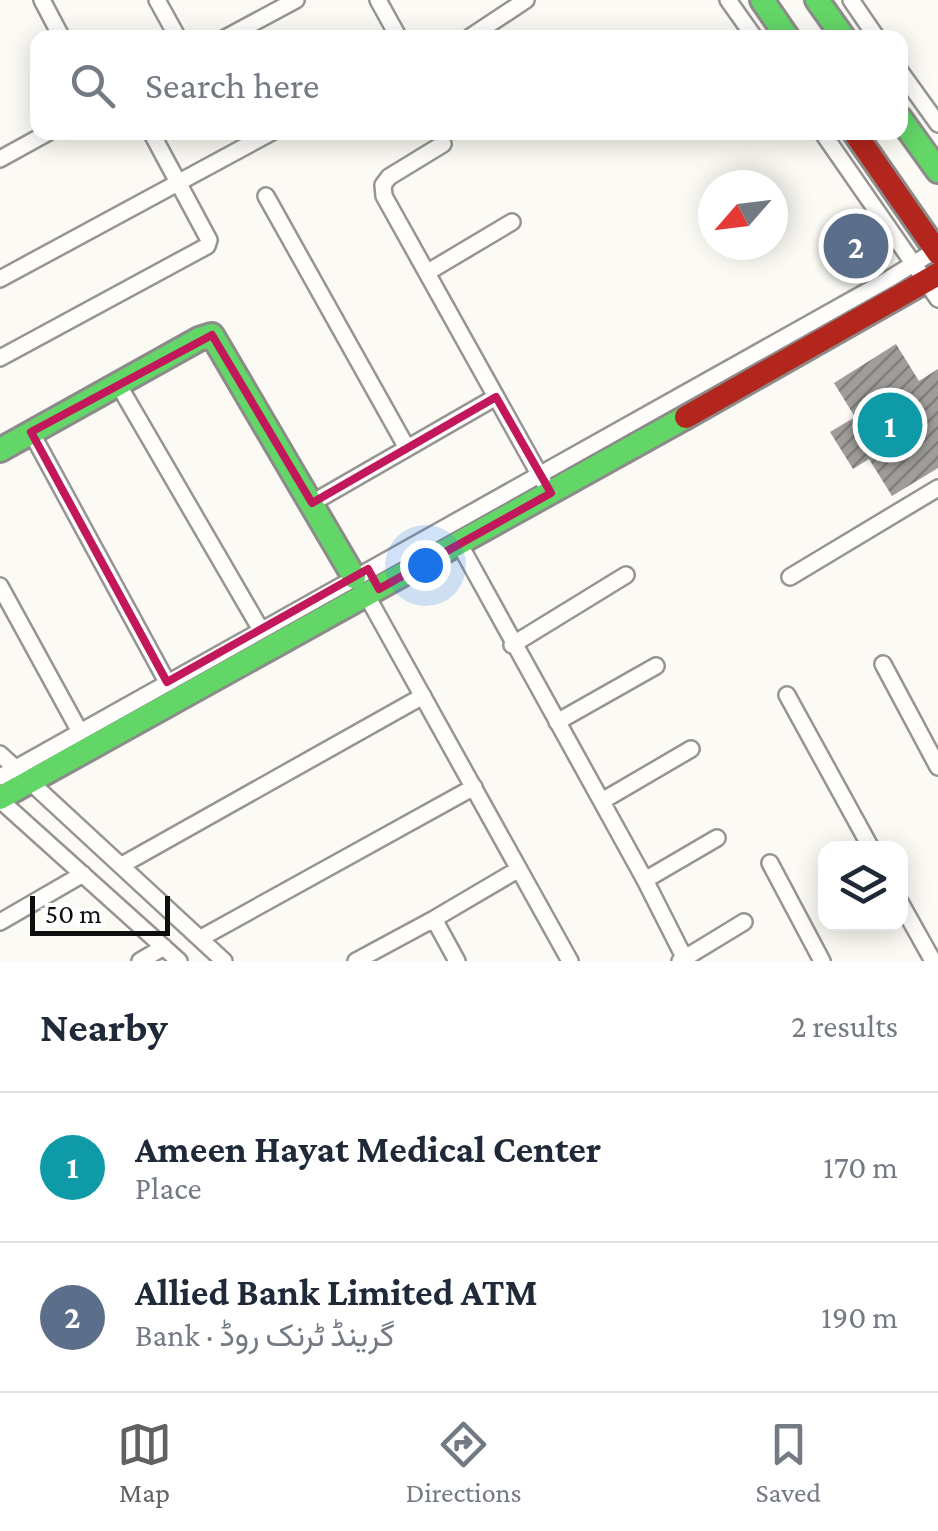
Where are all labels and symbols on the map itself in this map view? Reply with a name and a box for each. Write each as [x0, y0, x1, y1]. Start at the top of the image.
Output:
north arrow [698, 170, 788, 260]
pin: 2 [824, 208, 888, 284]
pin: 1 [858, 388, 922, 462]
your location [400, 540, 451, 591]
scale bar [30, 891, 170, 936]

